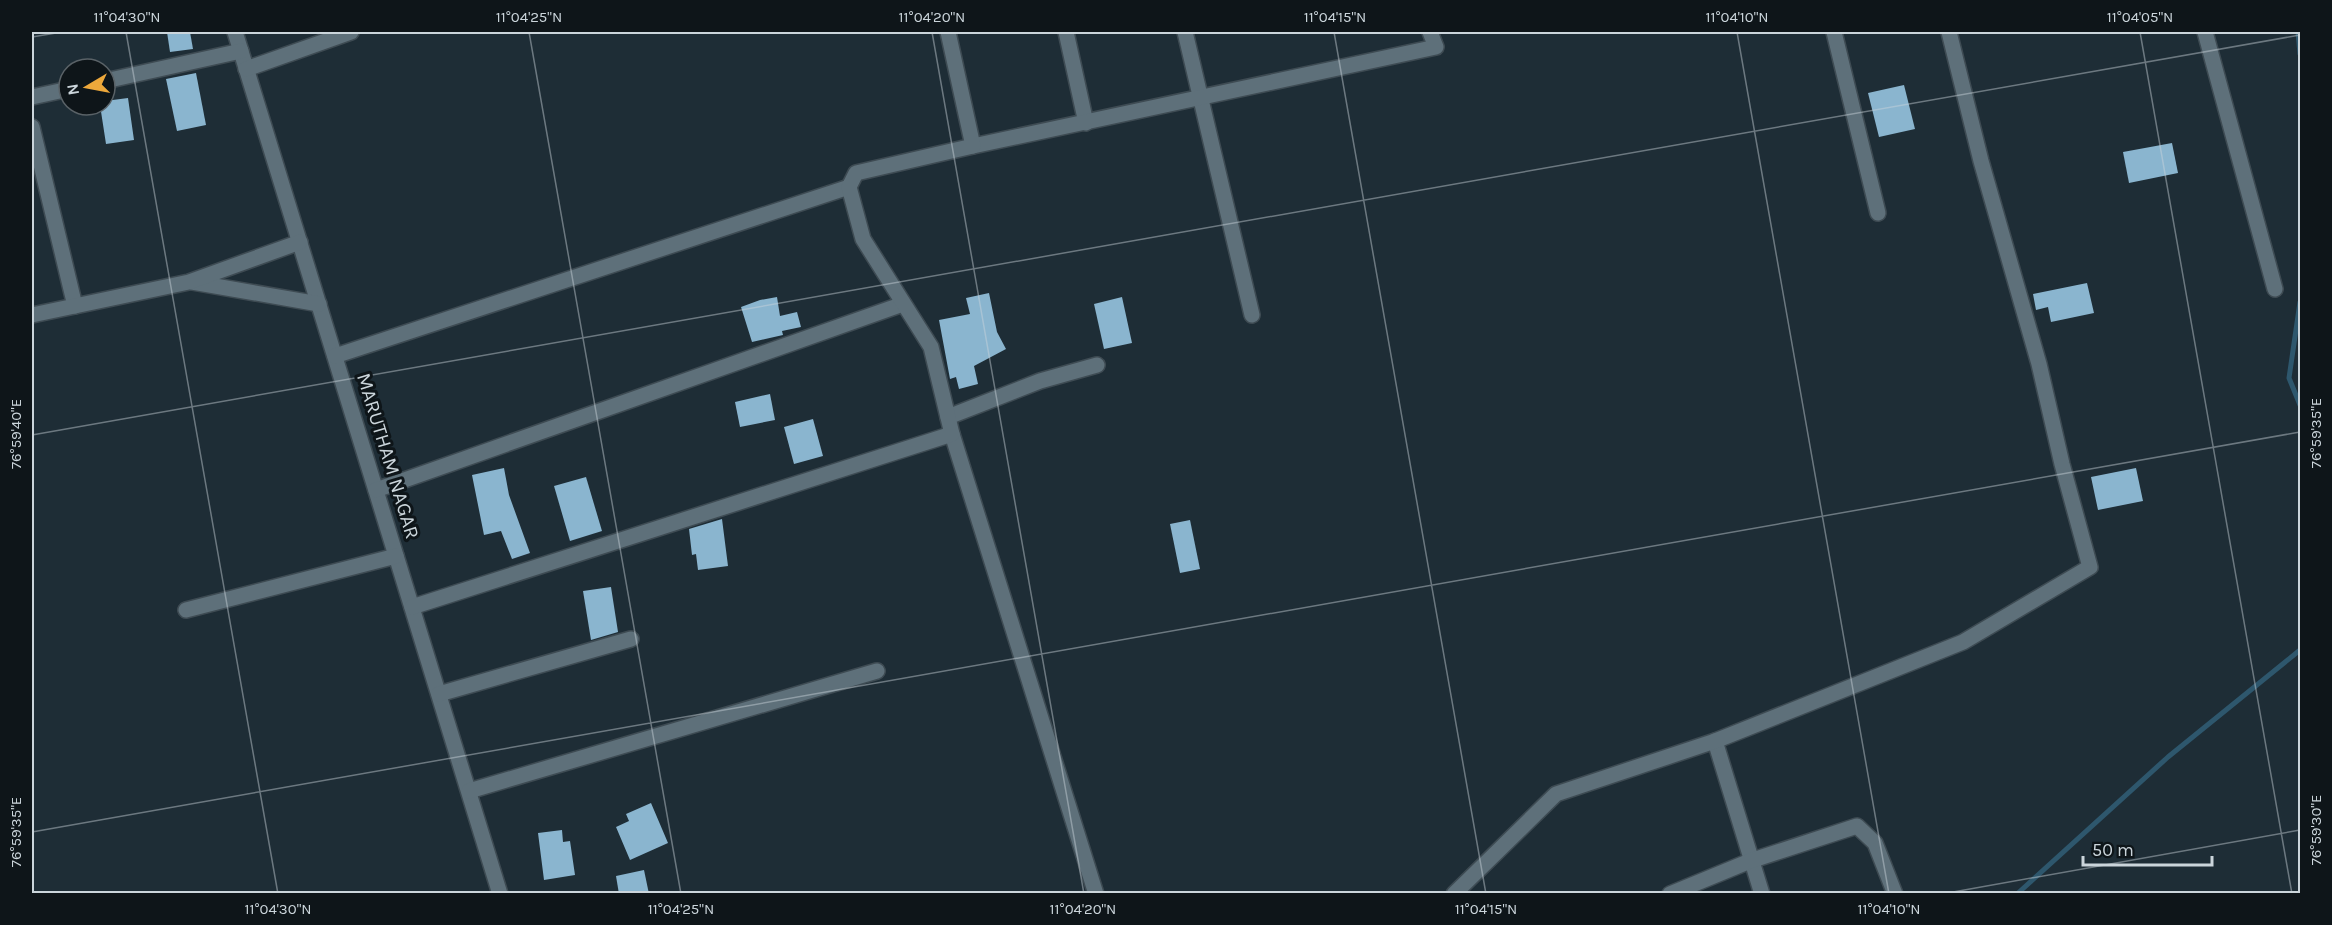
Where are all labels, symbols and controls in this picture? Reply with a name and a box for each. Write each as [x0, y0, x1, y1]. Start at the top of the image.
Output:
text: 11°04'30"N [94, 8, 160, 26]
text: 11°04'25"N [496, 8, 562, 26]
text: 11°04'20"N [899, 8, 965, 26]
text: 11°04'15"N [1304, 8, 1366, 26]
text: 11°04'10"N [1705, 8, 1769, 26]
text: 11°04'05"N [2107, 8, 2173, 26]
north arrow [57, 57, 117, 117]
text: N [62, 82, 83, 97]
street label: MARUTHAM NAGAR [352, 370, 424, 542]
text: 76°59'35"E [2307, 398, 2325, 468]
text: 76°59'40"E [7, 399, 25, 469]
text: 76°59'30"E [2307, 795, 2325, 865]
text: 76°59'35"E [7, 797, 25, 867]
scale bar [2083, 829, 2212, 867]
text: 50 m [2092, 839, 2134, 861]
text: 11°04'30"N [245, 900, 311, 918]
text: 11°04'25"N [648, 900, 714, 918]
text: 11°04'20"N [1050, 900, 1116, 918]
text: 11°04'15"N [1455, 900, 1517, 918]
text: 11°04'10"N [1857, 900, 1921, 918]

